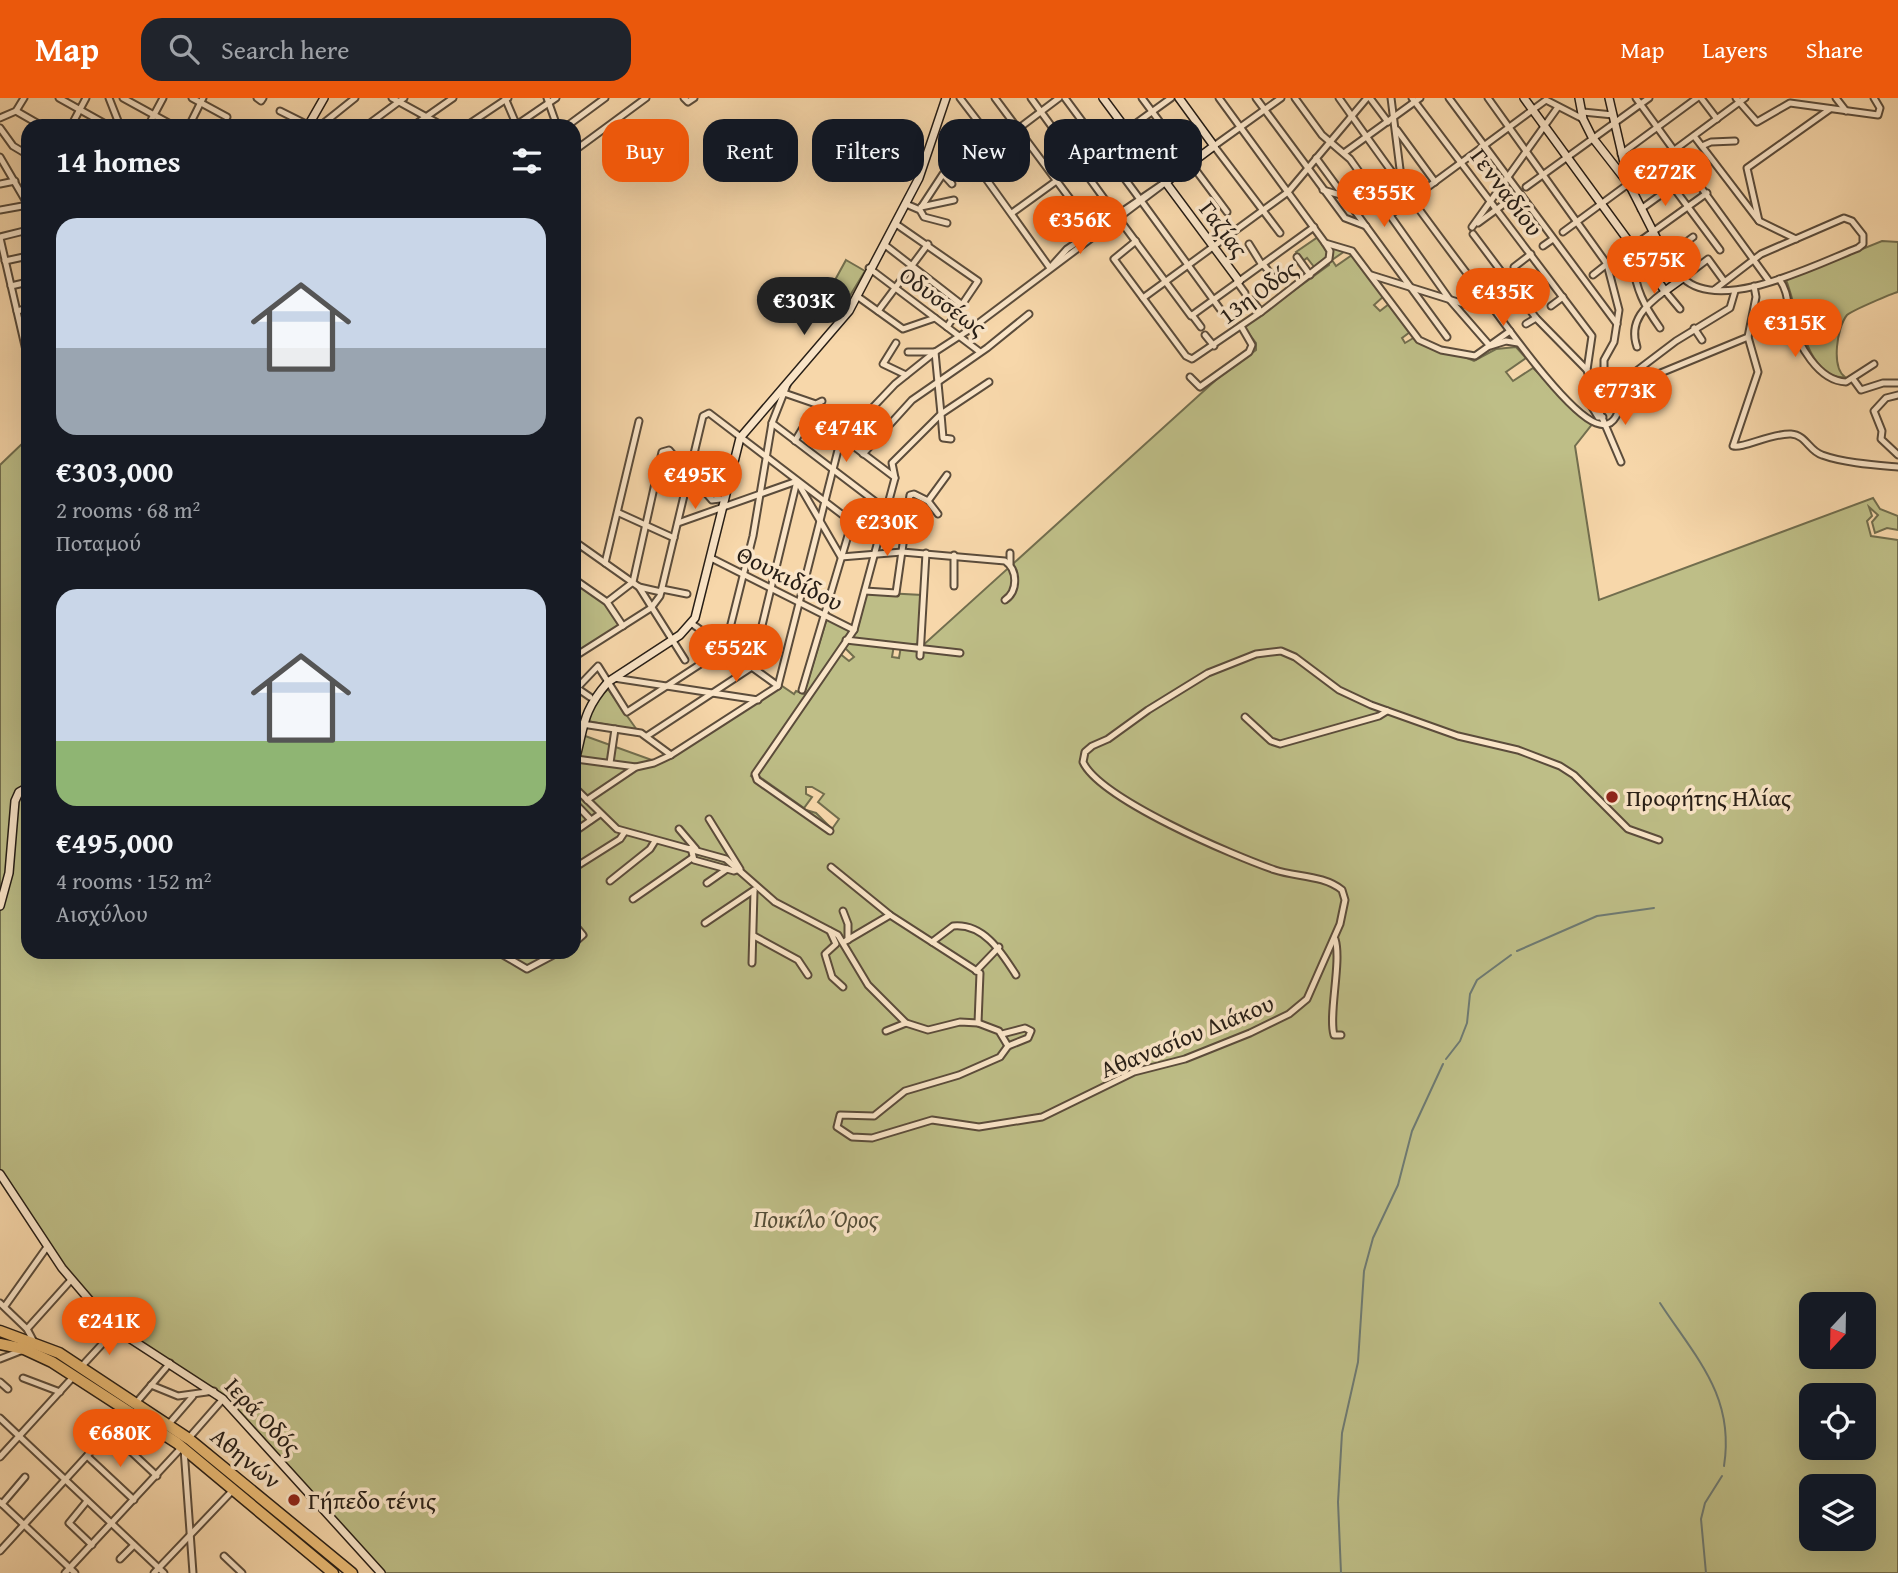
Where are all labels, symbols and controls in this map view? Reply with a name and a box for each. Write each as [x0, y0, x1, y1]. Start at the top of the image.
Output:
search box [141, 18, 631, 81]
text: Map [35, 25, 99, 73]
icon: search [165, 30, 203, 68]
text: Search here [221, 30, 349, 69]
text: Map [1621, 32, 1664, 67]
text: Layers [1702, 32, 1768, 67]
text: Share [1806, 32, 1863, 67]
chip: Buy [602, 119, 689, 182]
chip: Rent [703, 119, 798, 182]
chip: Filters [812, 119, 924, 182]
chip: New [938, 119, 1030, 182]
chip: Apartment [1044, 119, 1202, 182]
text: 14 homes [56, 139, 181, 183]
street label: Γενναδίου [1462, 141, 1552, 243]
icon: filters [508, 142, 546, 180]
pin: €272K [1616, 148, 1714, 208]
text: €272K [1634, 154, 1696, 187]
pin: €355K [1335, 170, 1433, 229]
text: €355K [1353, 175, 1415, 208]
street label: Γαζίας [1191, 193, 1257, 265]
pin: €356K [1031, 197, 1129, 256]
text: €356K [1049, 202, 1111, 235]
pin: €575K [1605, 236, 1703, 296]
text: €575K [1623, 242, 1685, 275]
street label: 13η Οδός [1211, 251, 1305, 333]
street label: Οδυσσέως [892, 257, 994, 345]
icon: home [238, 264, 364, 390]
pin: €435K [1454, 268, 1552, 328]
text: €435K [1472, 274, 1534, 307]
pin: €303K [755, 278, 853, 337]
text: €303K [773, 283, 835, 316]
pin: €315K [1746, 300, 1844, 359]
text: €315K [1764, 305, 1826, 338]
pin: €773K [1576, 368, 1674, 427]
text: €773K [1594, 373, 1656, 406]
pin: €474K [797, 404, 895, 464]
text: €474K [815, 410, 877, 443]
text: €303,000 [56, 449, 173, 493]
pin: €495K [646, 452, 744, 511]
text: €495K [664, 457, 726, 490]
text: 2 rooms · 68 m² [56, 493, 200, 526]
pin: €230K [838, 498, 936, 558]
text: €230K [856, 504, 918, 537]
text: Ποταμού [56, 526, 141, 559]
street label: Θουκιδίδου [731, 536, 849, 620]
pin: €552K [687, 624, 785, 684]
text: €552K [705, 630, 767, 663]
icon: home [238, 635, 364, 761]
place label: Προφήτης Ηλίας [1626, 780, 1791, 815]
marker: Προφήτης Ηλίας [1604, 789, 1620, 805]
text: €495,000 [56, 820, 173, 864]
text: 4 rooms · 152 m² [56, 864, 211, 897]
text: Αισχύλου [56, 897, 148, 930]
street label: Αθανασίου Διάκου [1095, 985, 1279, 1087]
park label: Ποικίλο Όρος [753, 1201, 879, 1236]
north arrow [1799, 1292, 1876, 1368]
map controls [1799, 1292, 1876, 1551]
pin: €241K [60, 1298, 158, 1357]
text: €241K [78, 1303, 140, 1336]
street label: Ιερά Οδός [217, 1369, 309, 1463]
button: locate [1799, 1383, 1876, 1460]
pin: €680K [71, 1410, 169, 1469]
text: €680K [89, 1415, 151, 1448]
street label: Αθηνών [203, 1419, 289, 1497]
button: layers [1799, 1474, 1876, 1551]
place label: Γήπεδο τένις [308, 1483, 436, 1518]
marker: Γήπεδο τένις [286, 1492, 302, 1508]

